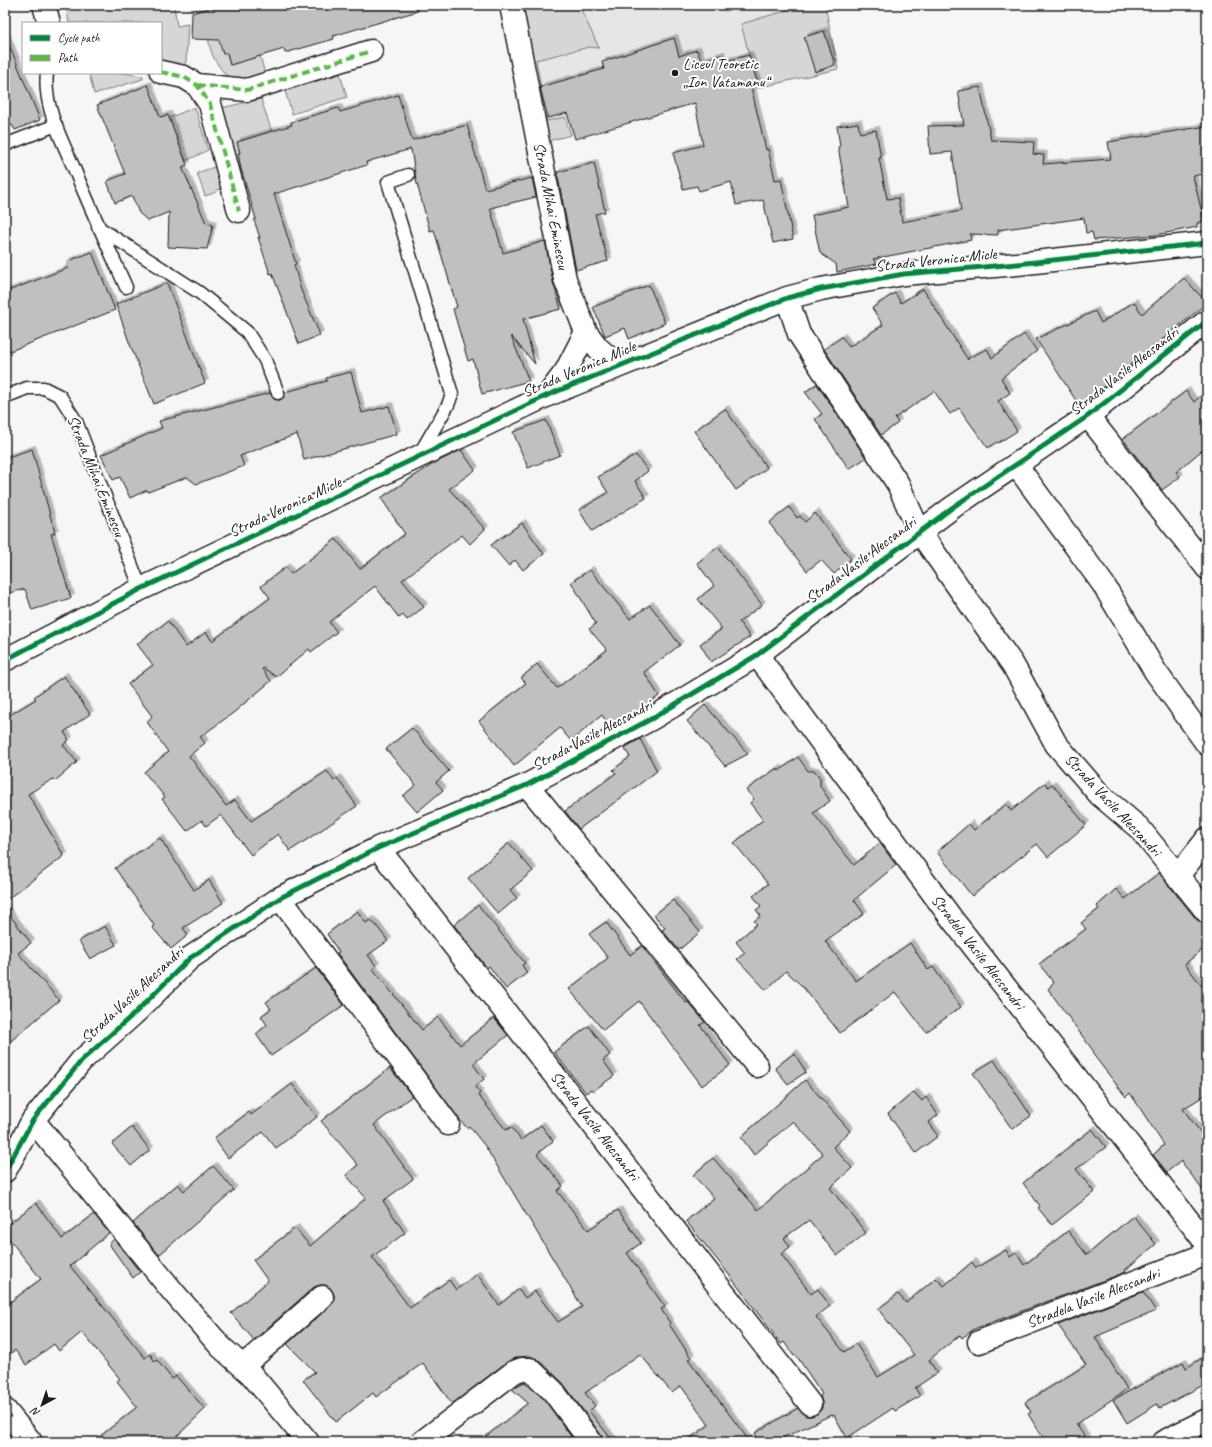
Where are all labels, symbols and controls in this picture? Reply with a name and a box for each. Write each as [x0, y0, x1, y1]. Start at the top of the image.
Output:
legend [22, 22, 162, 74]
text: Cycle path [58, 30, 100, 46]
text: Path [58, 50, 78, 66]
place label: Liceul Teoretic „Ion Vatamanu“ [683, 54, 773, 92]
marker: Liceul Teoretic „Ion Vatamanu“ [670, 68, 680, 78]
street label: Strada Mihai Eminescu [529, 141, 573, 272]
street label: Strada Veronica Micle [875, 244, 999, 276]
street label: Strada Vasile Alecsandri [1065, 321, 1184, 420]
street label: Strada Veronica Micle [519, 335, 640, 402]
street label: Strada Mihai Eminescu [63, 412, 130, 541]
street label: Strada Veronica Micle [226, 471, 346, 542]
street label: Strada Vasile Alecsandri [802, 511, 922, 608]
street label: Strada Vasile Alecsandri [529, 694, 657, 775]
street label: Strada Vasile Alecsandri [1060, 749, 1167, 862]
street label: Stradela Vasile Alecsandri [927, 890, 1030, 1015]
street label: Strada Vasile Alecsandri [76, 941, 189, 1048]
street label: Strada Vasile Alecsandri [546, 1067, 645, 1186]
street label: Stradela Vasile Alecsandri [1024, 1263, 1164, 1333]
north arrow [22, 1385, 62, 1425]
text: N [27, 1404, 43, 1420]

